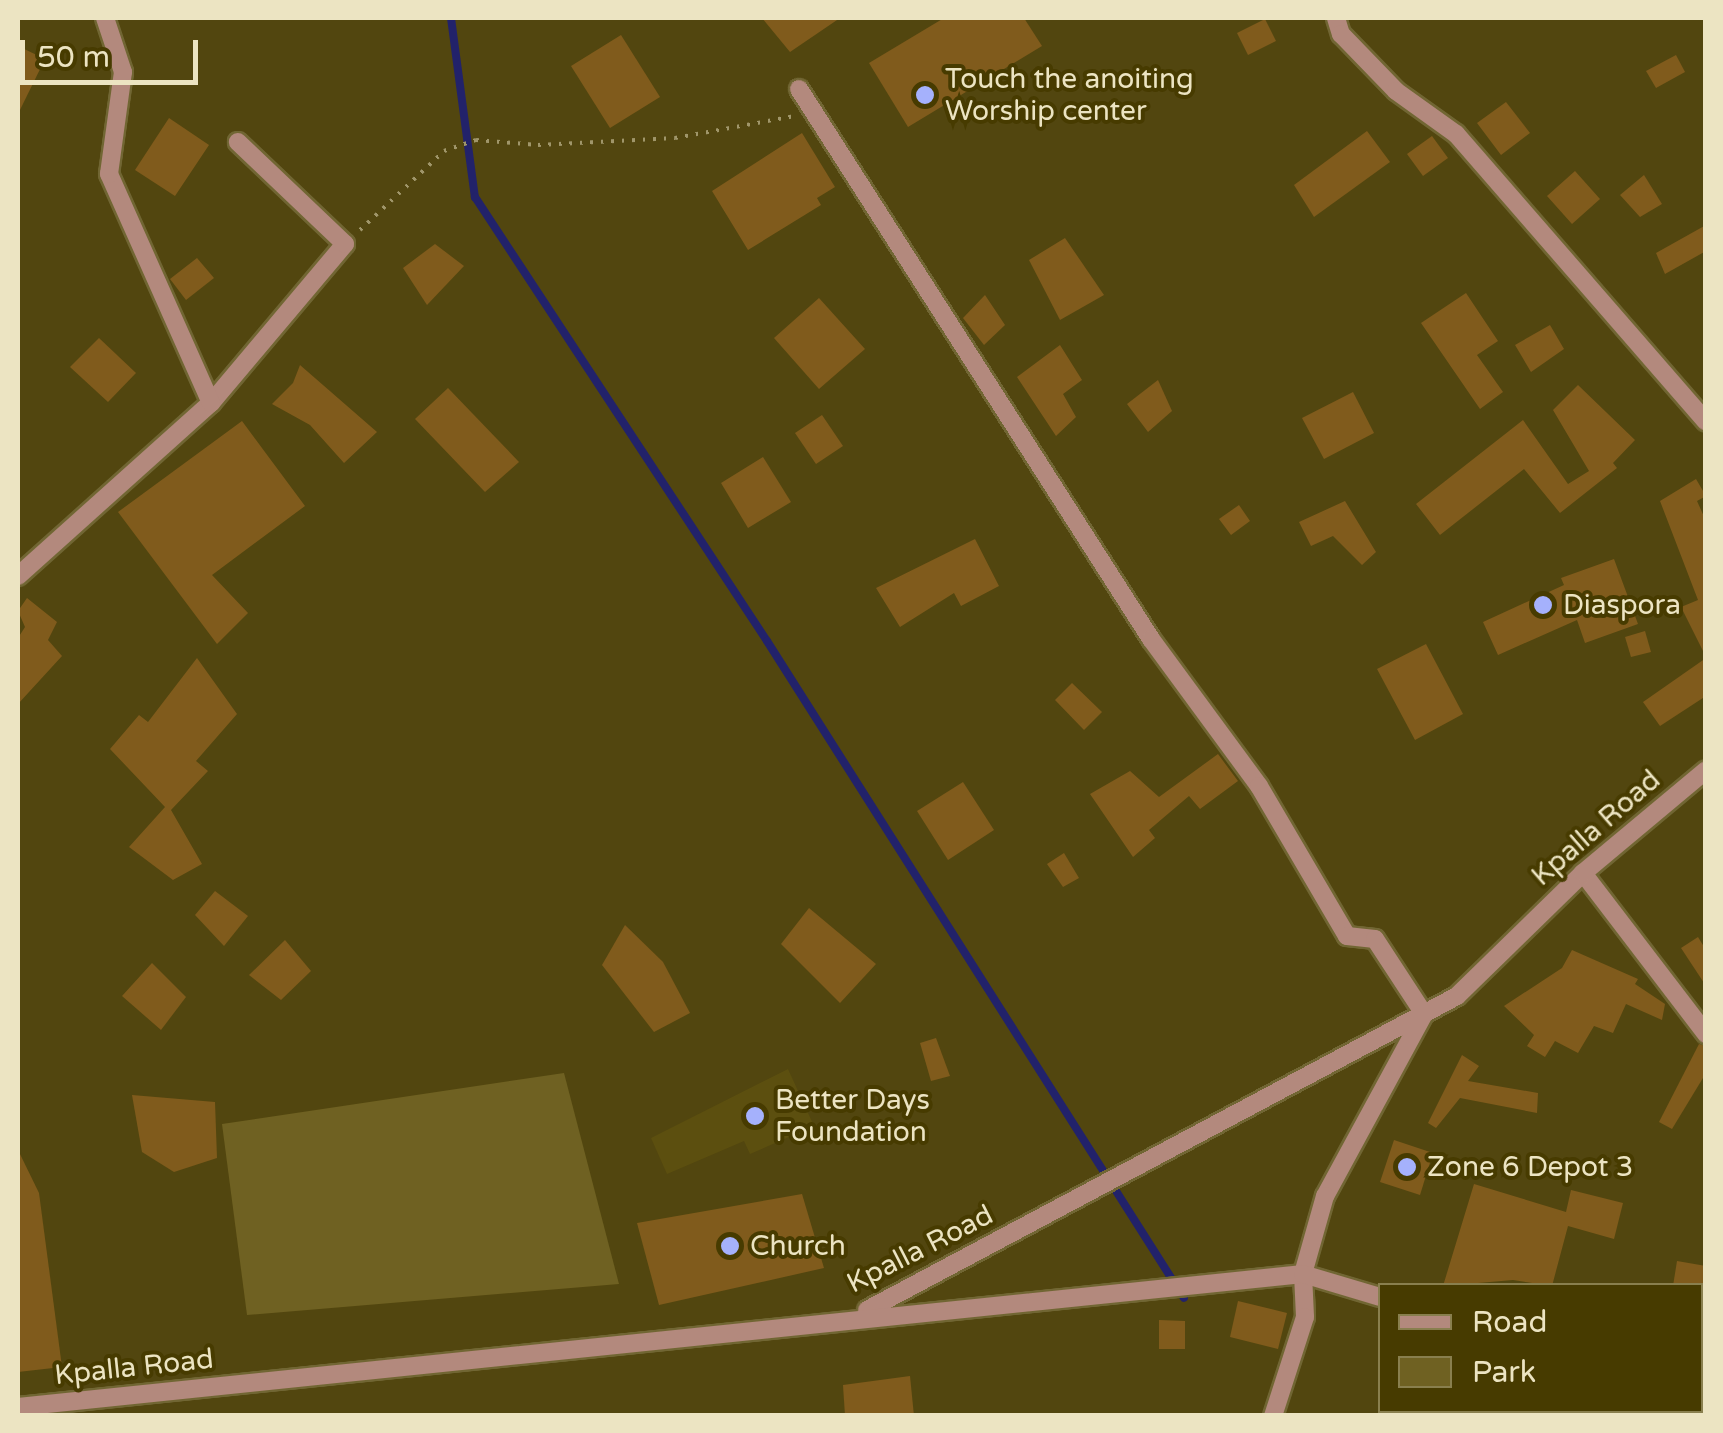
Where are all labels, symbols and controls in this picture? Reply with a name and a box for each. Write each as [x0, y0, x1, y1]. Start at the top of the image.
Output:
scale bar [25, 20, 202, 82]
text: 50 m [37, 39, 110, 76]
place label: Touch the anoiting Worship center [945, 62, 1194, 128]
marker: Touch the anoiting Worship center [914, 84, 936, 106]
place label: Diaspora [1563, 588, 1681, 622]
marker: Diaspora [1532, 594, 1554, 616]
street label: Kpalla Road [1525, 763, 1667, 893]
place label: Better Days Foundation [775, 1083, 930, 1149]
marker: Better Days Foundation [744, 1105, 766, 1127]
place label: Zone 6 Depot 3 [1427, 1150, 1633, 1184]
marker: Zone 6 Depot 3 [1396, 1156, 1418, 1178]
street label: Kpalla Road [841, 1198, 999, 1300]
place label: Church [750, 1229, 846, 1263]
marker: Church [719, 1235, 741, 1257]
legend [1378, 1283, 1703, 1413]
text: Road [1472, 1304, 1547, 1341]
street label: Kpalla Road [53, 1342, 215, 1392]
text: Park [1472, 1354, 1536, 1391]

